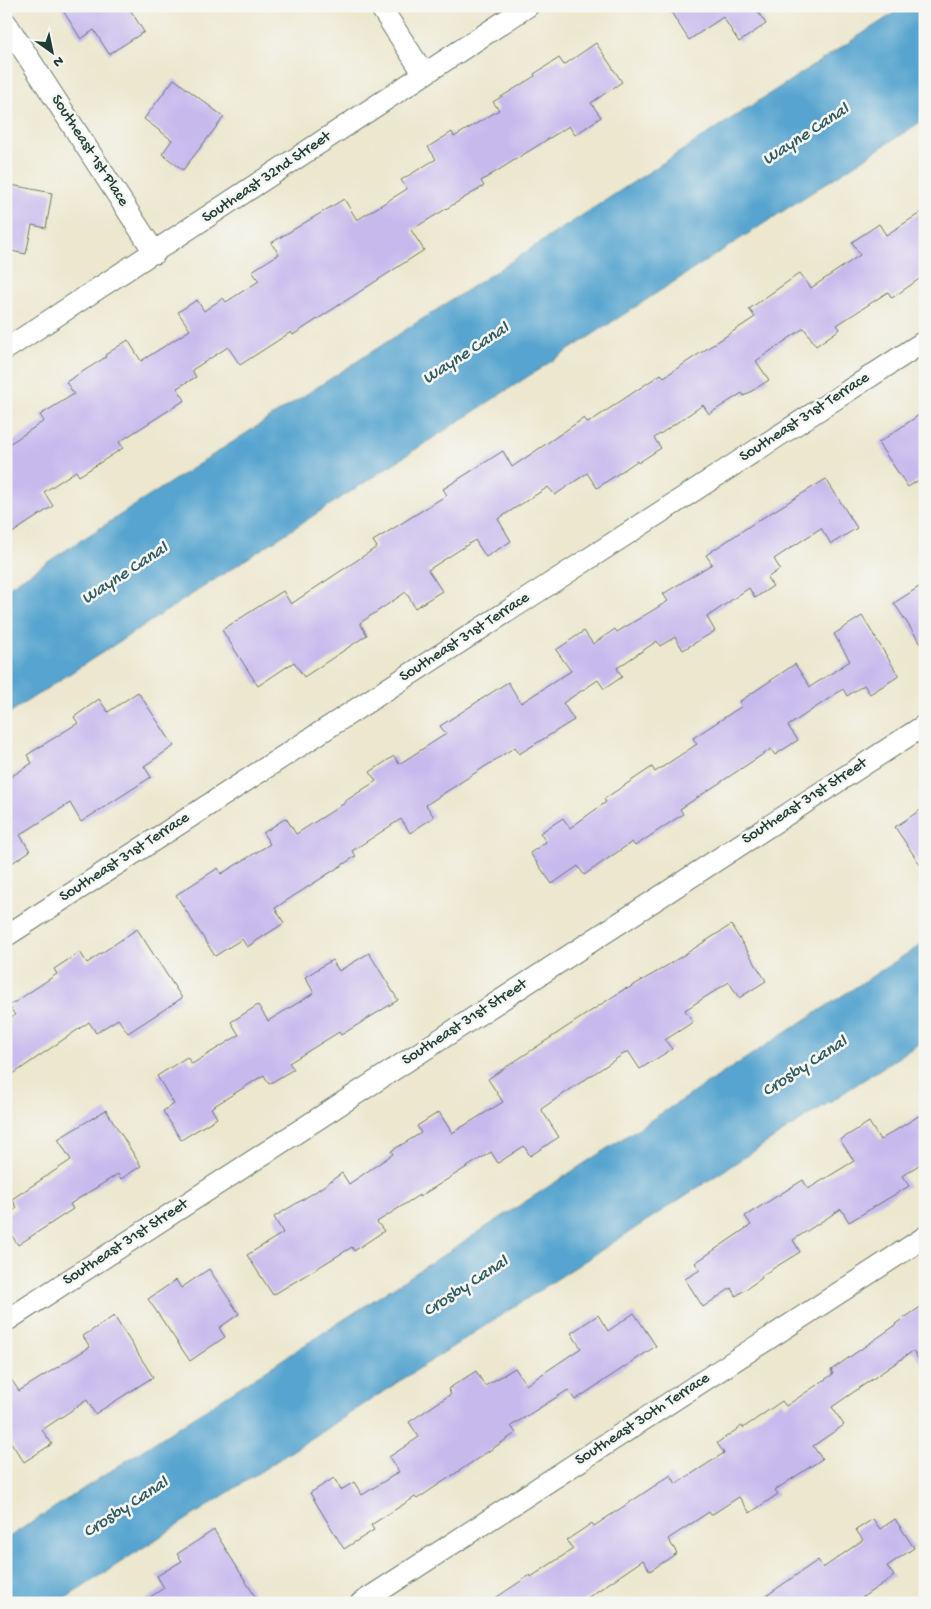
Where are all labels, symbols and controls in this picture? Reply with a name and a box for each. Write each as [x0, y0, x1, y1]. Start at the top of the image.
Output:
north arrow [28, 28, 78, 78]
text: N [49, 51, 66, 70]
street label: Southeast 1st Place [46, 92, 133, 211]
water label: Wayne Canal [759, 99, 854, 171]
street label: Southeast 32nd Street [199, 127, 336, 228]
water label: Wayne Canal [419, 318, 514, 390]
street label: Southeast 31st Terrace [736, 369, 874, 467]
water label: Wayne Canal [78, 538, 173, 610]
street label: Southeast 31st Terrace [396, 589, 534, 687]
street label: Southeast 31st Street [739, 754, 872, 850]
street label: Southeast 31st Terrace [56, 809, 194, 907]
street label: Southeast 31st Street [399, 975, 532, 1071]
water label: Crosby Canal [759, 1031, 852, 1102]
street label: Southeast 31st Street [60, 1195, 193, 1291]
water label: Crosby Canal [420, 1251, 513, 1322]
street label: Southeast 30th Terrace [572, 1369, 714, 1471]
water label: Crosby Canal [80, 1472, 173, 1543]

